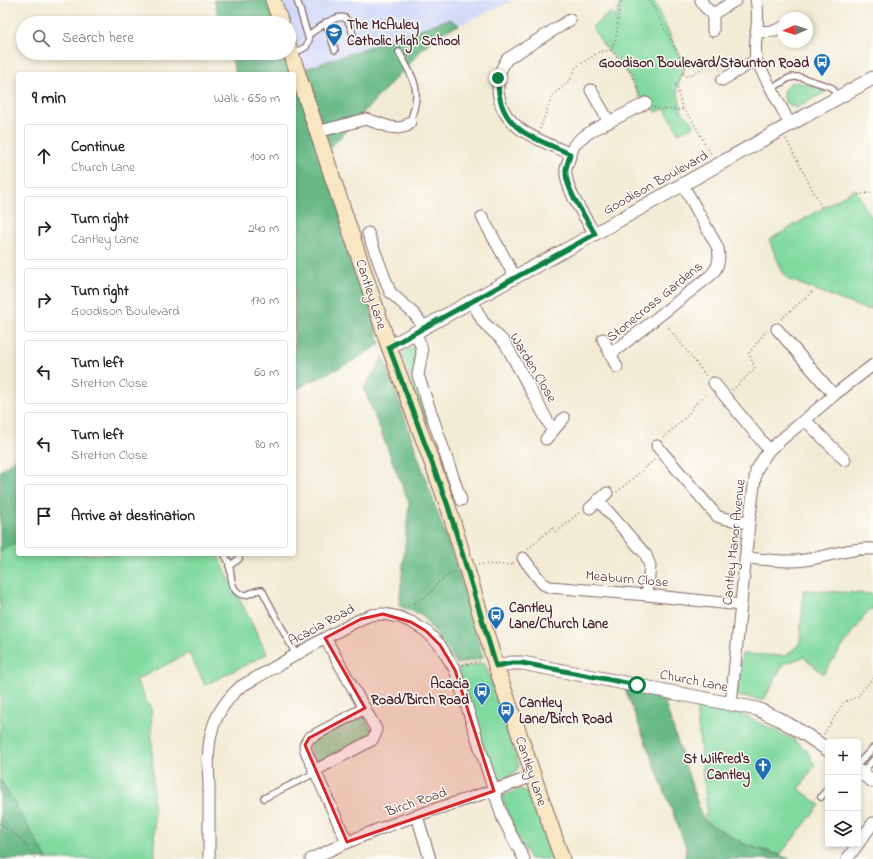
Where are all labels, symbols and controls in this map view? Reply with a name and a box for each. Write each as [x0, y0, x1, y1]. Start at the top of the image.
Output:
north arrow [777, 12, 813, 48]
place label: The McAuley Catholic High School [347, 15, 461, 54]
search box [16, 16, 296, 60]
school or university icon: The McAuley Catholic High School [324, 22, 344, 47]
icon: search [30, 27, 52, 49]
text: Search here [62, 27, 134, 49]
bus stop icon: Goodison Boulevard/Staunton Road [812, 52, 832, 77]
place label: Goodison Boulevard/Staunton Road [599, 53, 809, 74]
route end [489, 69, 507, 87]
text: 9 min [32, 86, 66, 111]
text: Walk · 650 m [214, 89, 280, 108]
text: Continue [71, 136, 125, 158]
icon: ahead [33, 145, 55, 167]
street label: Goodison Boulevard [599, 146, 712, 221]
text: 100 m [250, 147, 279, 166]
text: Church Lane [71, 158, 135, 177]
text: Turn right [71, 208, 129, 230]
icon: right [33, 217, 55, 239]
text: 240 m [248, 219, 279, 238]
text: Cantley Lane [71, 230, 138, 249]
street label: Cantley Lane [348, 257, 392, 333]
street label: Stonecross Gardens [602, 257, 708, 348]
text: Turn right [71, 280, 129, 302]
icon: right [33, 289, 55, 311]
text: 170 m [251, 291, 279, 310]
text: Goodison Boulevard [71, 302, 180, 321]
street label: Warden Close [504, 329, 562, 407]
text: Turn left [71, 352, 124, 374]
icon: left [33, 361, 55, 383]
text: 60 m [254, 363, 279, 382]
text: Stretton Close [71, 374, 147, 393]
text: Turn left [71, 424, 124, 446]
icon: left [33, 433, 55, 455]
text: 80 m [255, 435, 279, 454]
text: Stretton Close [71, 446, 147, 465]
street label: Cantley Manor Avenue [717, 477, 753, 606]
icon: arrive [33, 505, 55, 527]
text: Arrive at destination [71, 505, 195, 527]
street label: Meaburn Close [585, 565, 670, 594]
place label: Cantley Lane/Church Lane [509, 598, 609, 635]
street label: Acacia Road [285, 599, 359, 652]
bus stop icon: Cantley Lane/Church Lane [486, 605, 506, 630]
street label: Church Lane [658, 665, 730, 698]
place label: Acacia Road/Birch Road [370, 674, 469, 711]
route start [628, 676, 646, 694]
bus stop icon: Acacia Road/Birch Road [472, 681, 492, 706]
place label: Cantley Lane/Birch Road [519, 693, 612, 730]
bus stop icon: Cantley Lane/Birch Road [496, 700, 516, 725]
street label: Cantley Lane [508, 734, 553, 810]
map controls [825, 739, 861, 847]
button: + [825, 739, 861, 775]
place label: St Wilfred's Cantley [683, 749, 750, 788]
church icon: St Wilfred's Cantley [753, 756, 773, 781]
button: − [825, 775, 861, 811]
street label: Birch Road [382, 782, 450, 823]
button: layers [825, 811, 861, 847]

